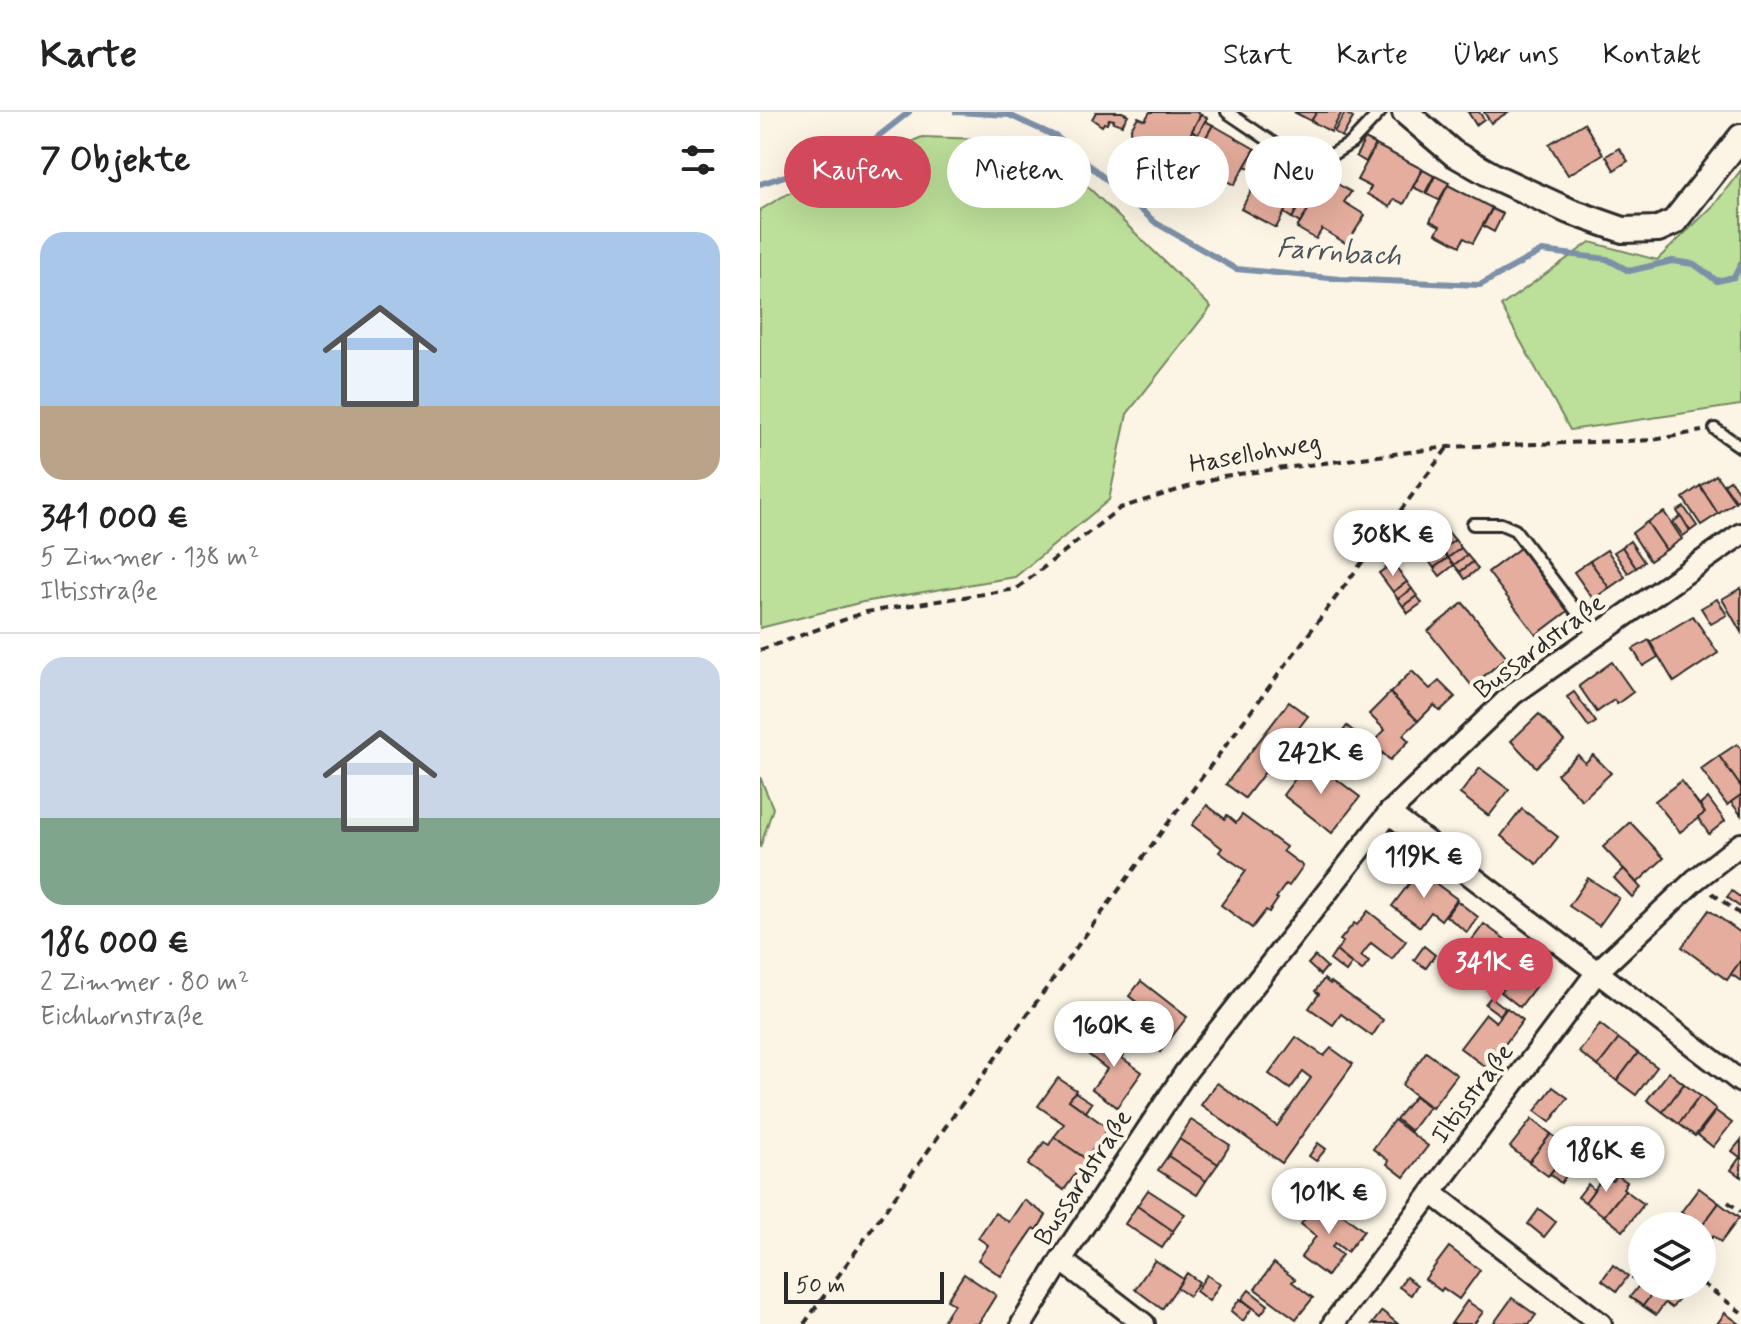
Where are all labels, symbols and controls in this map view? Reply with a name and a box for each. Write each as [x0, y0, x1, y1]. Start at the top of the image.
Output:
text: Karte [40, 31, 137, 80]
text: Start [1223, 37, 1292, 74]
text: Karte [1336, 37, 1408, 74]
text: Über uns [1452, 37, 1559, 74]
text: Kontakt [1603, 37, 1701, 74]
chip: Kaufen [784, 136, 931, 208]
chip: Mieten [947, 136, 1091, 208]
chip: Filter [1107, 136, 1229, 208]
chip: Neu [1245, 136, 1342, 208]
text: 7 Objekte [40, 138, 190, 183]
icon: filters [676, 138, 720, 182]
water label: Farrnbach [1276, 230, 1402, 276]
icon: home [308, 284, 452, 428]
street label: Hasellohweg [1187, 426, 1323, 482]
text: 341 000 € [40, 496, 189, 541]
pin: 308K € [1328, 510, 1458, 578]
text: 308K € [1351, 519, 1435, 553]
text: 5 Zimmer · 138 m² [40, 541, 259, 575]
text: Iltisstraße [40, 575, 158, 609]
street label: Bussardstraße [1467, 586, 1613, 708]
icon: home [308, 709, 452, 853]
pin: 242K € [1256, 728, 1386, 796]
text: 242K € [1278, 737, 1364, 771]
pin: 119K € [1359, 832, 1489, 900]
text: 119K € [1385, 841, 1463, 875]
text: 186 000 € [40, 921, 189, 966]
pin: 341K € [1430, 938, 1560, 1006]
text: 341K € [1455, 947, 1535, 981]
text: 2 Zimmer · 80 m² [40, 966, 249, 1000]
text: Eichhornstraße [40, 1000, 204, 1034]
pin: 160K € [1049, 1001, 1179, 1069]
text: 160K € [1072, 1010, 1156, 1044]
street label: Iltisstraße [1424, 1037, 1522, 1151]
street label: Bussardstraße [1027, 1103, 1141, 1253]
pin: 186K € [1541, 1126, 1671, 1194]
text: 186K € [1566, 1135, 1646, 1169]
pin: 101K € [1264, 1168, 1394, 1236]
text: 101K € [1289, 1177, 1369, 1211]
map controls [1628, 1212, 1716, 1300]
button: layers [1628, 1212, 1716, 1300]
scale bar [784, 1268, 944, 1304]
text: 50 m [796, 1272, 845, 1300]

